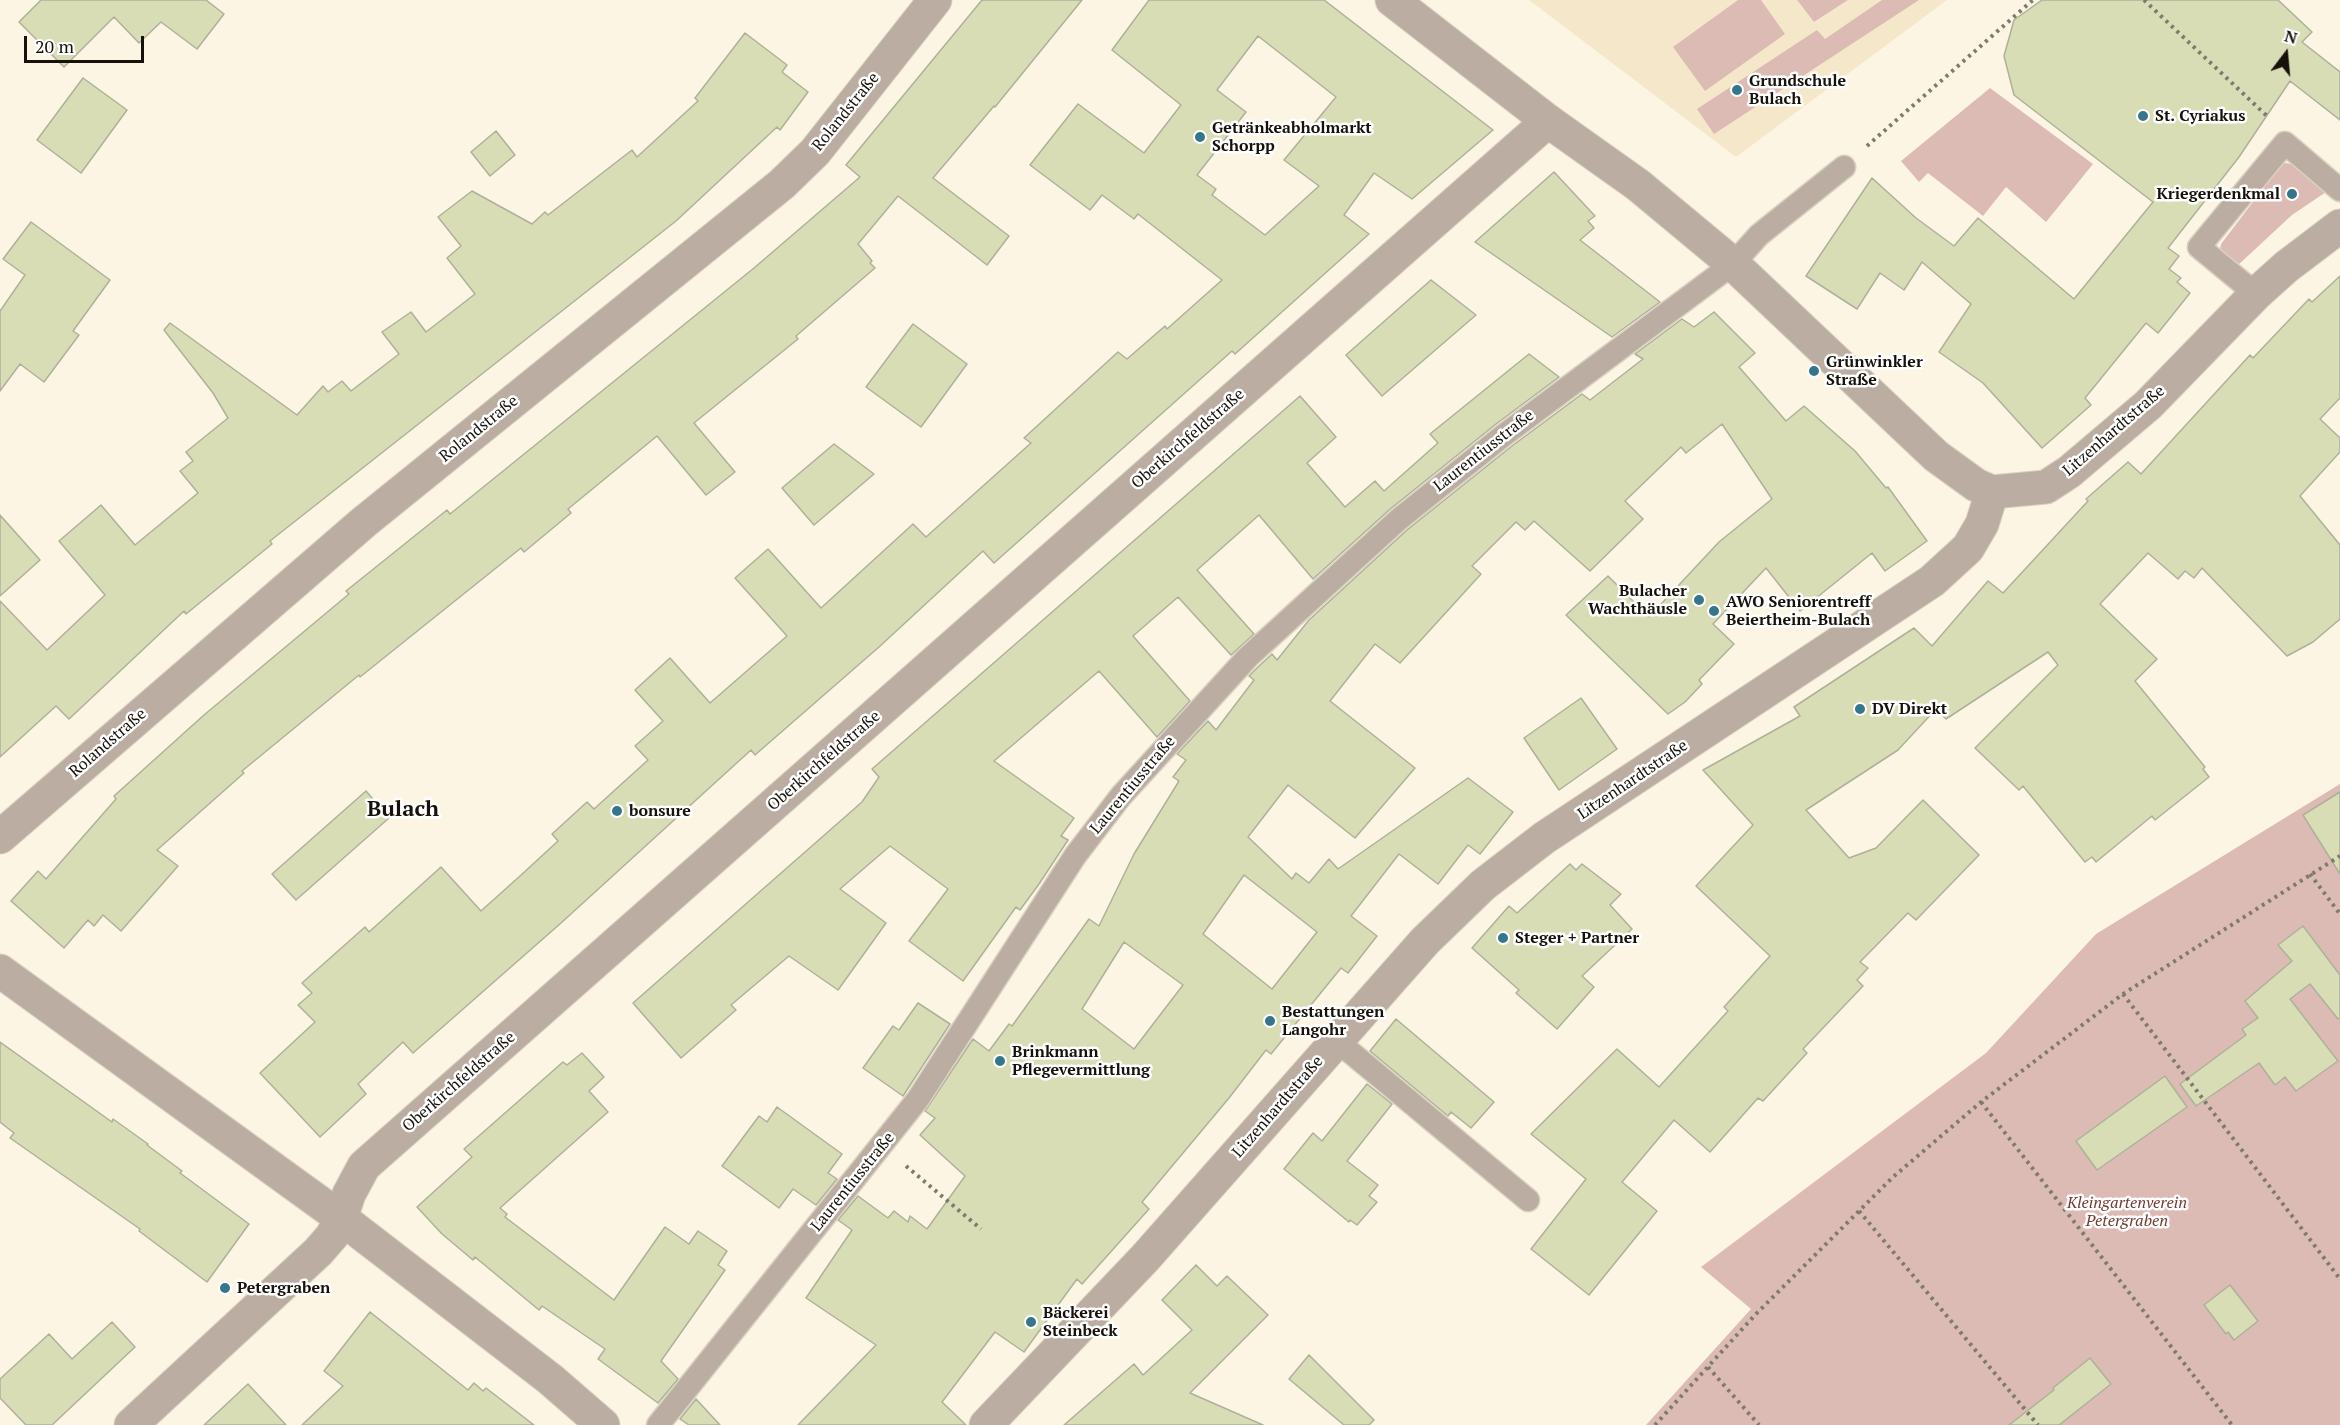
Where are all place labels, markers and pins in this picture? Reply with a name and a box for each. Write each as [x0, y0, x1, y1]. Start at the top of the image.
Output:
place label: Grundschule Bulach [1749, 71, 1846, 109]
marker: Grundschule Bulach [1730, 83, 1744, 97]
place label: St. Cyriakus [2155, 106, 2245, 126]
marker: St. Cyriakus [2136, 109, 2150, 123]
place label: Getränkeabholmarkt Schorpp [1212, 118, 1372, 156]
marker: Getränkeabholmarkt Schorpp [1193, 130, 1207, 144]
place label: Kriegerdenkmal [2157, 184, 2280, 204]
marker: Kriegerdenkmal [2285, 187, 2299, 201]
place label: Grünwinkler Straße [1826, 352, 1923, 390]
marker: Grünwinkler Straße [1807, 364, 1821, 378]
place label: Bulacher Wachthäusle [1588, 581, 1687, 619]
place label: AWO Seniorentreff Beiertheim-Bulach [1726, 592, 1871, 630]
marker: Bulacher Wachthäusle [1692, 593, 1706, 607]
marker: AWO Seniorentreff Beiertheim-Bulach [1707, 604, 1721, 618]
place label: DV Direkt [1872, 699, 1947, 719]
marker: DV Direkt [1853, 702, 1867, 716]
place label: bonsure [629, 801, 691, 821]
marker: bonsure [610, 804, 624, 818]
place label: Steger + Partner [1515, 928, 1639, 948]
marker: Steger + Partner [1496, 931, 1510, 945]
place label: Bestattungen Langohr [1282, 1002, 1384, 1040]
marker: Bestattungen Langohr [1263, 1014, 1277, 1028]
place label: Brinkmann Pflegevermittlung [1012, 1042, 1150, 1080]
marker: Brinkmann Pflegevermittlung [993, 1054, 1007, 1068]
place label: Petergraben [237, 1278, 330, 1298]
marker: Petergraben [218, 1281, 232, 1295]
place label: Bäckerei Steinbeck [1043, 1303, 1118, 1341]
marker: Bäckerei Steinbeck [1024, 1315, 1038, 1329]

